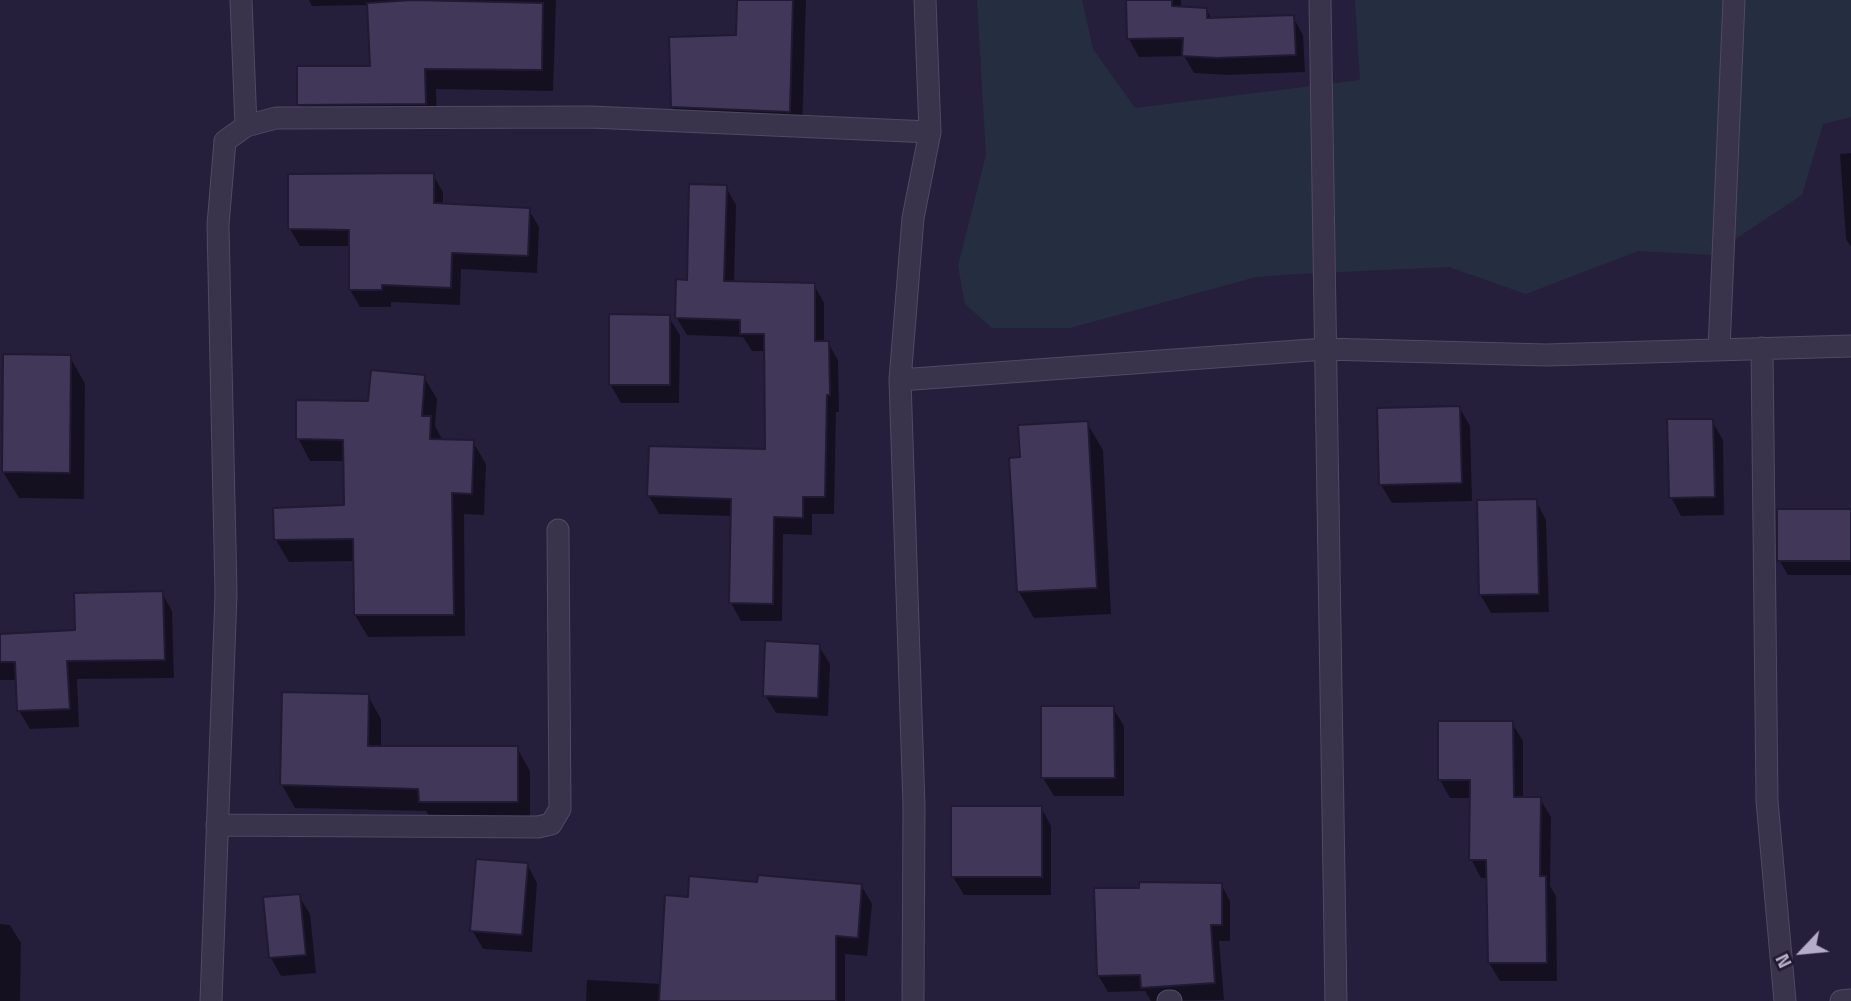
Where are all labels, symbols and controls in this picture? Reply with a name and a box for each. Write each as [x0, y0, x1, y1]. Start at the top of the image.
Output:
north arrow [1767, 917, 1837, 987]
text: N [1767, 949, 1799, 974]

